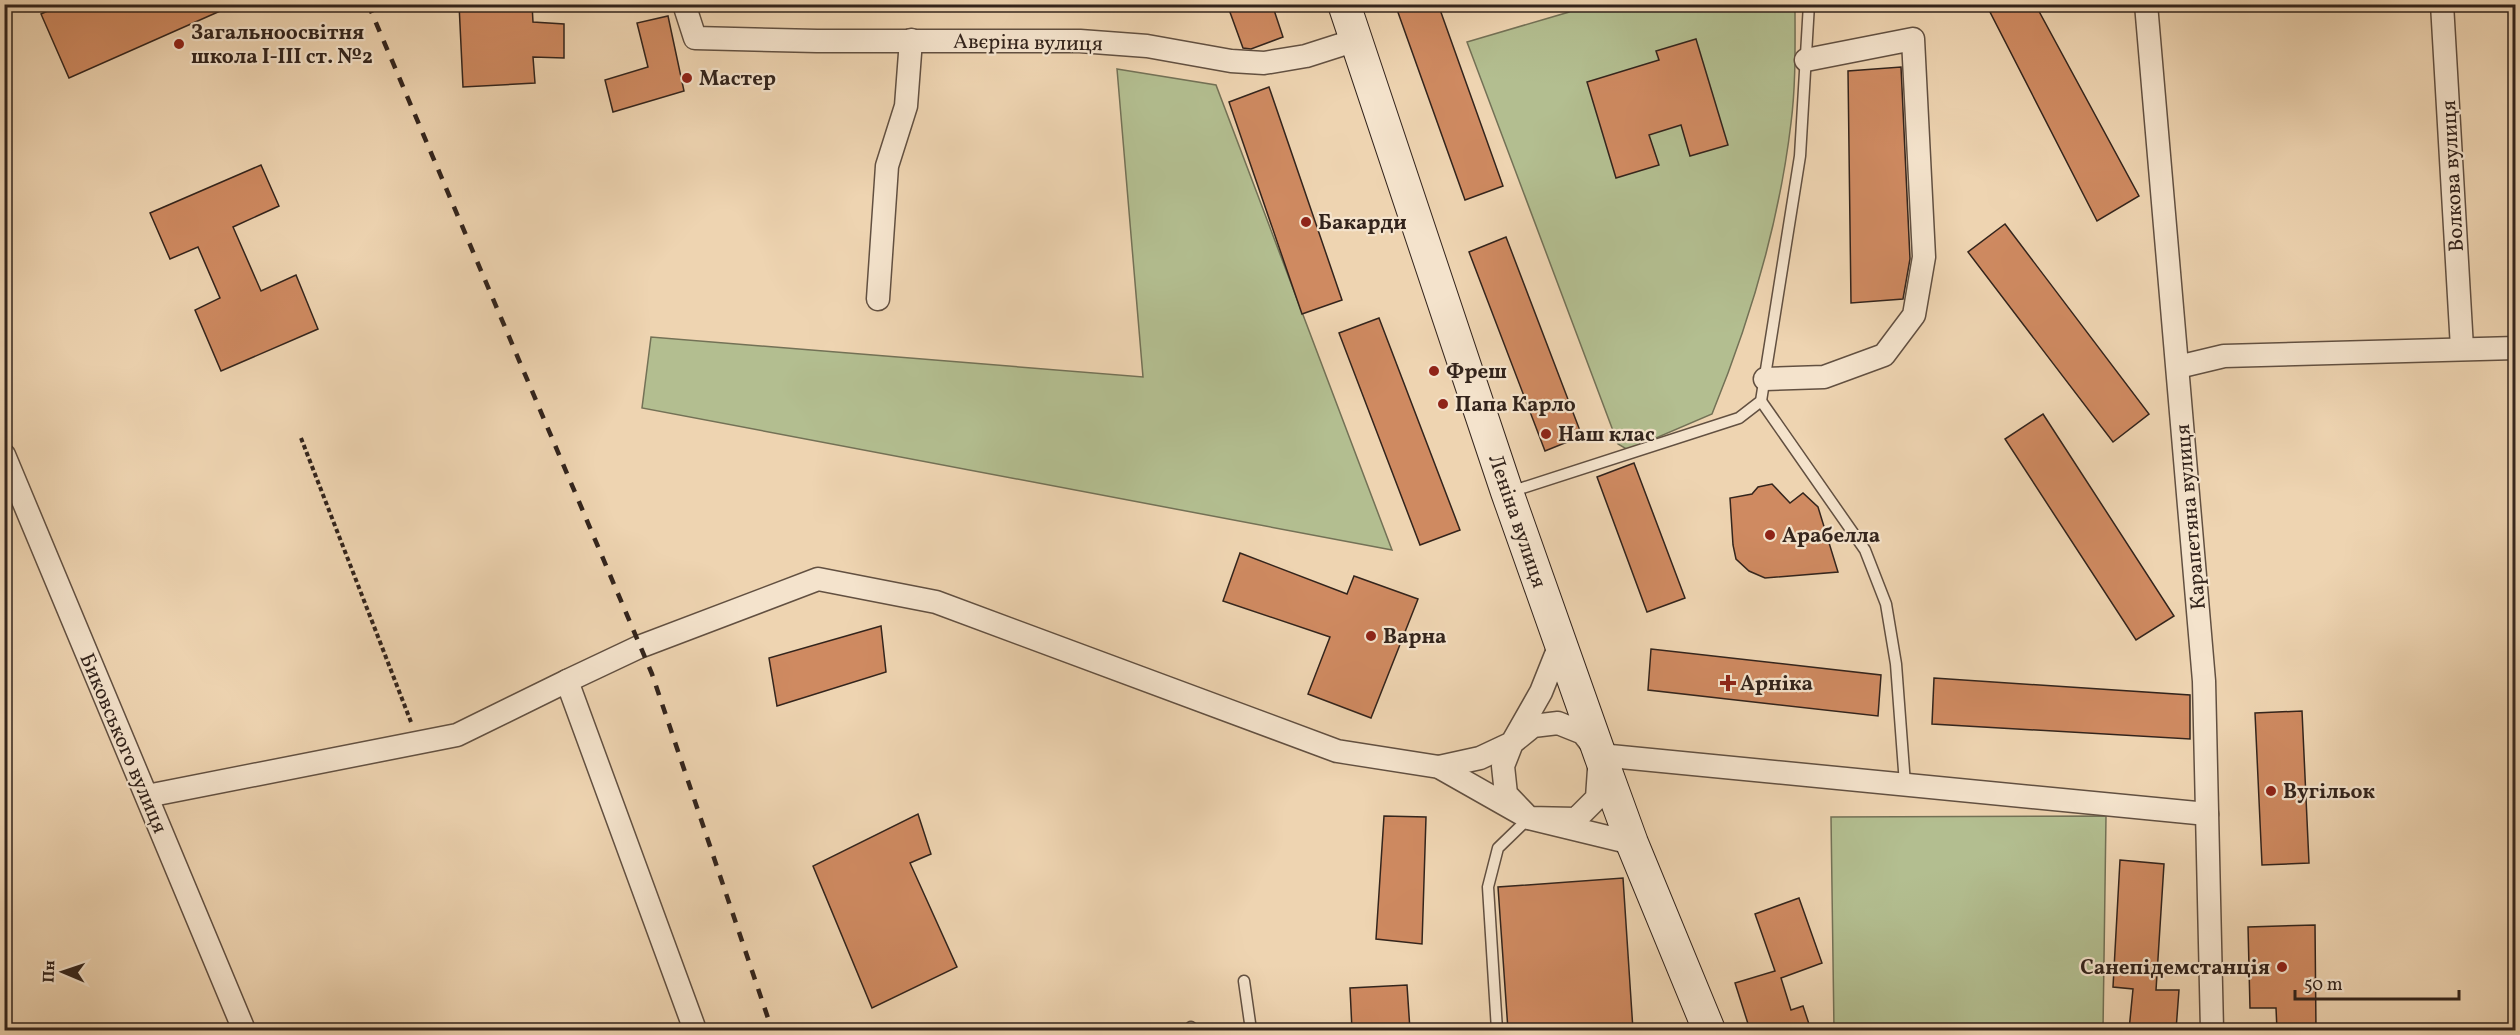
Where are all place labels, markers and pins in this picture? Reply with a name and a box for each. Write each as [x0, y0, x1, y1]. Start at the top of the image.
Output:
place label: Загальноосвітня школа І-ІІІ ст. №2 [191, 19, 373, 72]
marker: Загальноосвітня школа І-ІІІ ст. №2 [172, 37, 186, 51]
place label: Мастер [699, 65, 776, 94]
marker: Мастер [680, 71, 694, 85]
place label: Бакарди [1318, 209, 1407, 238]
marker: Бакарди [1299, 215, 1313, 229]
place label: Фреш [1446, 358, 1507, 387]
marker: Фреш [1427, 364, 1441, 378]
place label: Папа Карло [1455, 391, 1576, 420]
marker: Папа Карло [1436, 397, 1450, 411]
place label: Наш клас [1558, 421, 1655, 450]
marker: Наш клас [1539, 427, 1553, 441]
place label: Арабелла [1782, 522, 1880, 551]
marker: Арабелла [1763, 528, 1777, 542]
place label: Варна [1383, 623, 1447, 652]
marker: Варна [1364, 629, 1378, 643]
place label: Арніка [1740, 670, 1813, 699]
marker: Арніка [1721, 676, 1735, 690]
place label: Вугільок [2283, 778, 2375, 807]
marker: Вугільок [2264, 784, 2278, 798]
place label: Санепідемстанція [2080, 954, 2270, 983]
marker: Санепідемстанція [2275, 960, 2289, 974]

